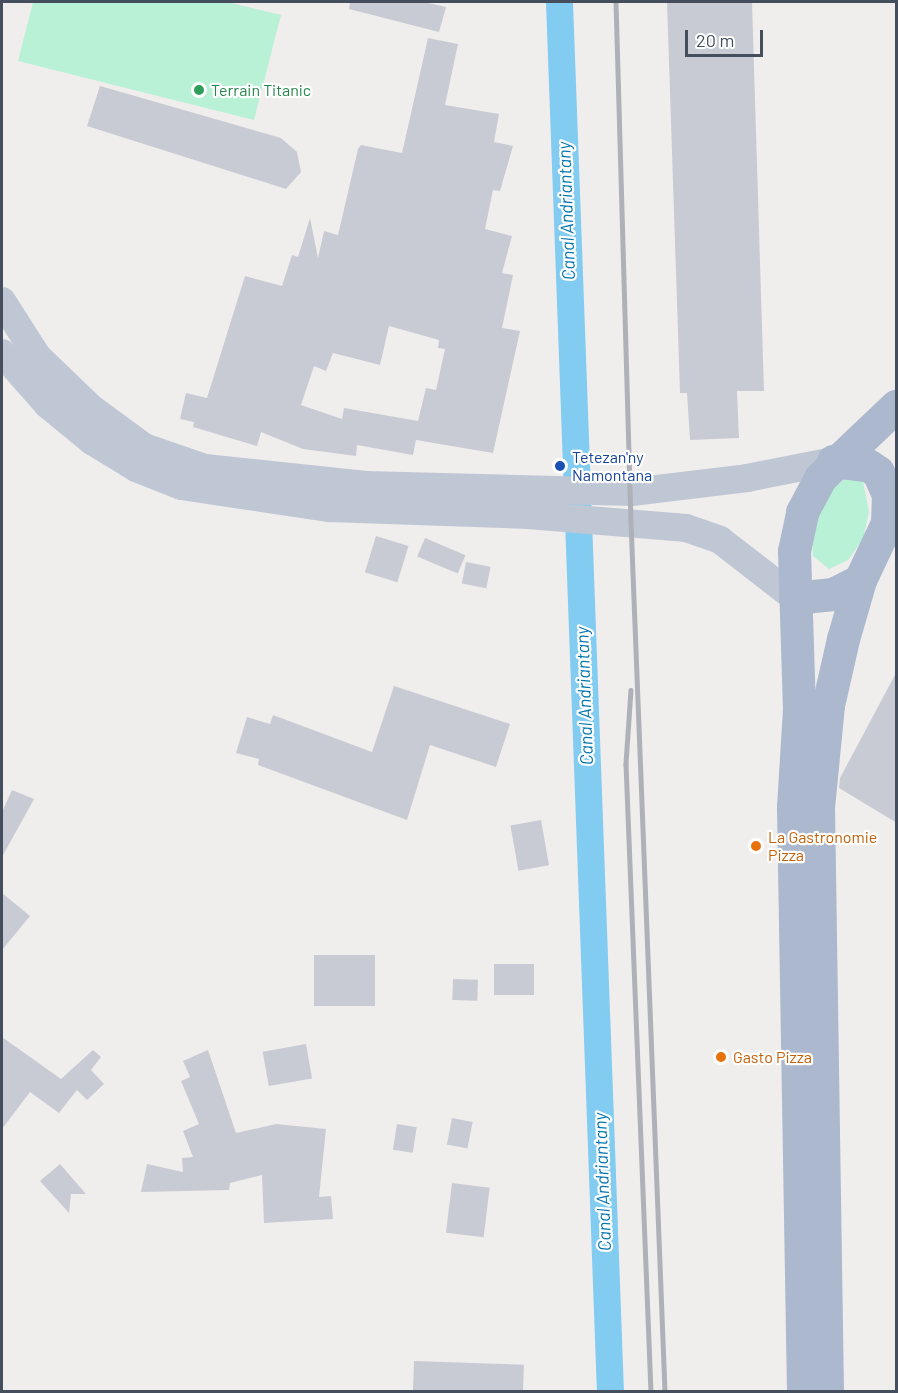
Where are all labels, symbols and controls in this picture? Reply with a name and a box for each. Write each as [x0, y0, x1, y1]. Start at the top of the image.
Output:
scale bar [688, 18, 766, 56]
text: 20 m [696, 29, 734, 51]
place label: Terrain Titanic [211, 80, 311, 100]
marker: Terrain Titanic [192, 83, 206, 97]
water label: Canal Andriantany [553, 141, 579, 281]
place label: Tetezan'ny Namontana [572, 447, 652, 485]
marker: Tetezan'ny Namontana [553, 459, 567, 473]
water label: Canal Andriantany [571, 626, 597, 766]
place label: La Gastronomie Pizza [768, 827, 877, 865]
marker: La Gastronomie Pizza [749, 839, 763, 853]
place label: Gasto Pizza [733, 1047, 812, 1067]
marker: Gasto Pizza [714, 1050, 728, 1064]
water label: Canal Andriantany [589, 1112, 615, 1252]

